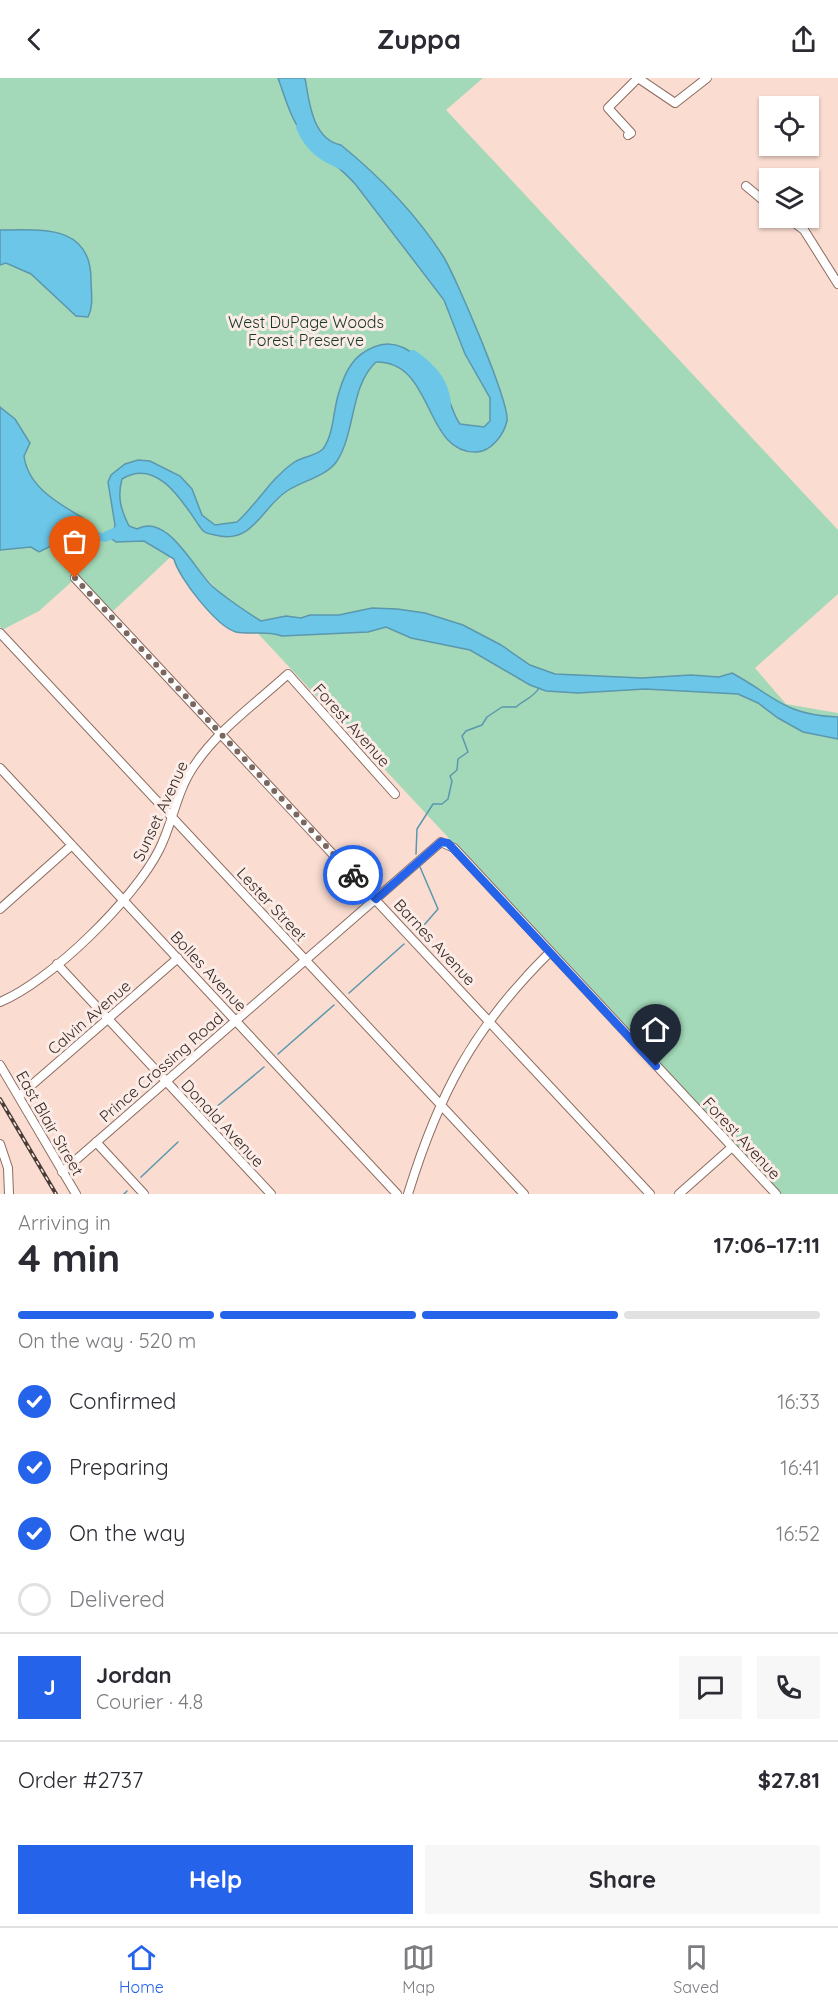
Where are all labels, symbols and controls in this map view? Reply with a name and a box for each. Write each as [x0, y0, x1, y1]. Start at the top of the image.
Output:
text: Zuppa [377, 22, 461, 56]
icon: back [18, 23, 51, 56]
icon: share [787, 23, 820, 56]
map controls [759, 96, 819, 228]
button: locate [759, 96, 819, 156]
button: layers [759, 168, 819, 228]
park label: West DuPage Woods Forest Preserve [228, 312, 384, 350]
pin [49, 516, 100, 578]
icon: bag [58, 525, 91, 558]
street label: Forest Avenue [309, 679, 395, 771]
street label: Sunset Avenue [128, 758, 192, 864]
courier [323, 845, 383, 905]
icon: bike [337, 859, 370, 892]
street label: Lester Street [233, 863, 311, 945]
street label: Barnes Avenue [390, 895, 480, 989]
street label: Bolles Avenue [167, 927, 251, 1015]
street label: Calvin Avenue [43, 975, 135, 1059]
pin [630, 1004, 681, 1066]
street label: Prince Crossing Road [95, 1008, 227, 1126]
icon: home [639, 1013, 672, 1046]
street label: East Blair Street [12, 1067, 88, 1179]
street label: Donald Avenue [177, 1075, 269, 1171]
street label: Forest Avenue [699, 1093, 785, 1183]
text: Arriving in [18, 1210, 111, 1235]
text: 17:06–17:11 [713, 1231, 820, 1259]
text: 4 min [18, 1233, 120, 1282]
text: On the way · 520 m [18, 1328, 196, 1353]
icon: check [18, 1385, 51, 1418]
text: Confirmed [69, 1387, 176, 1415]
text: 16:33 [777, 1389, 820, 1414]
icon: check [18, 1451, 51, 1484]
text: Preparing [69, 1453, 169, 1481]
text: 16:41 [780, 1455, 820, 1480]
icon: check [18, 1517, 51, 1550]
text: On the way [69, 1519, 185, 1547]
text: 16:52 [776, 1521, 820, 1546]
text: Delivered [69, 1585, 165, 1613]
button: chat [679, 1656, 742, 1719]
button: phone [757, 1656, 820, 1719]
text: Jordan [96, 1661, 172, 1689]
text: J [43, 1673, 56, 1701]
text: Courier · 4.8 [96, 1689, 203, 1714]
text: Order #2737 [18, 1766, 143, 1794]
text: $27.81 [758, 1766, 820, 1794]
button: Help [18, 1845, 413, 1914]
button: Share [425, 1845, 820, 1914]
tab: Home [119, 1941, 164, 1997]
tab: Map [402, 1941, 435, 1997]
tab: Saved [673, 1941, 719, 1997]

